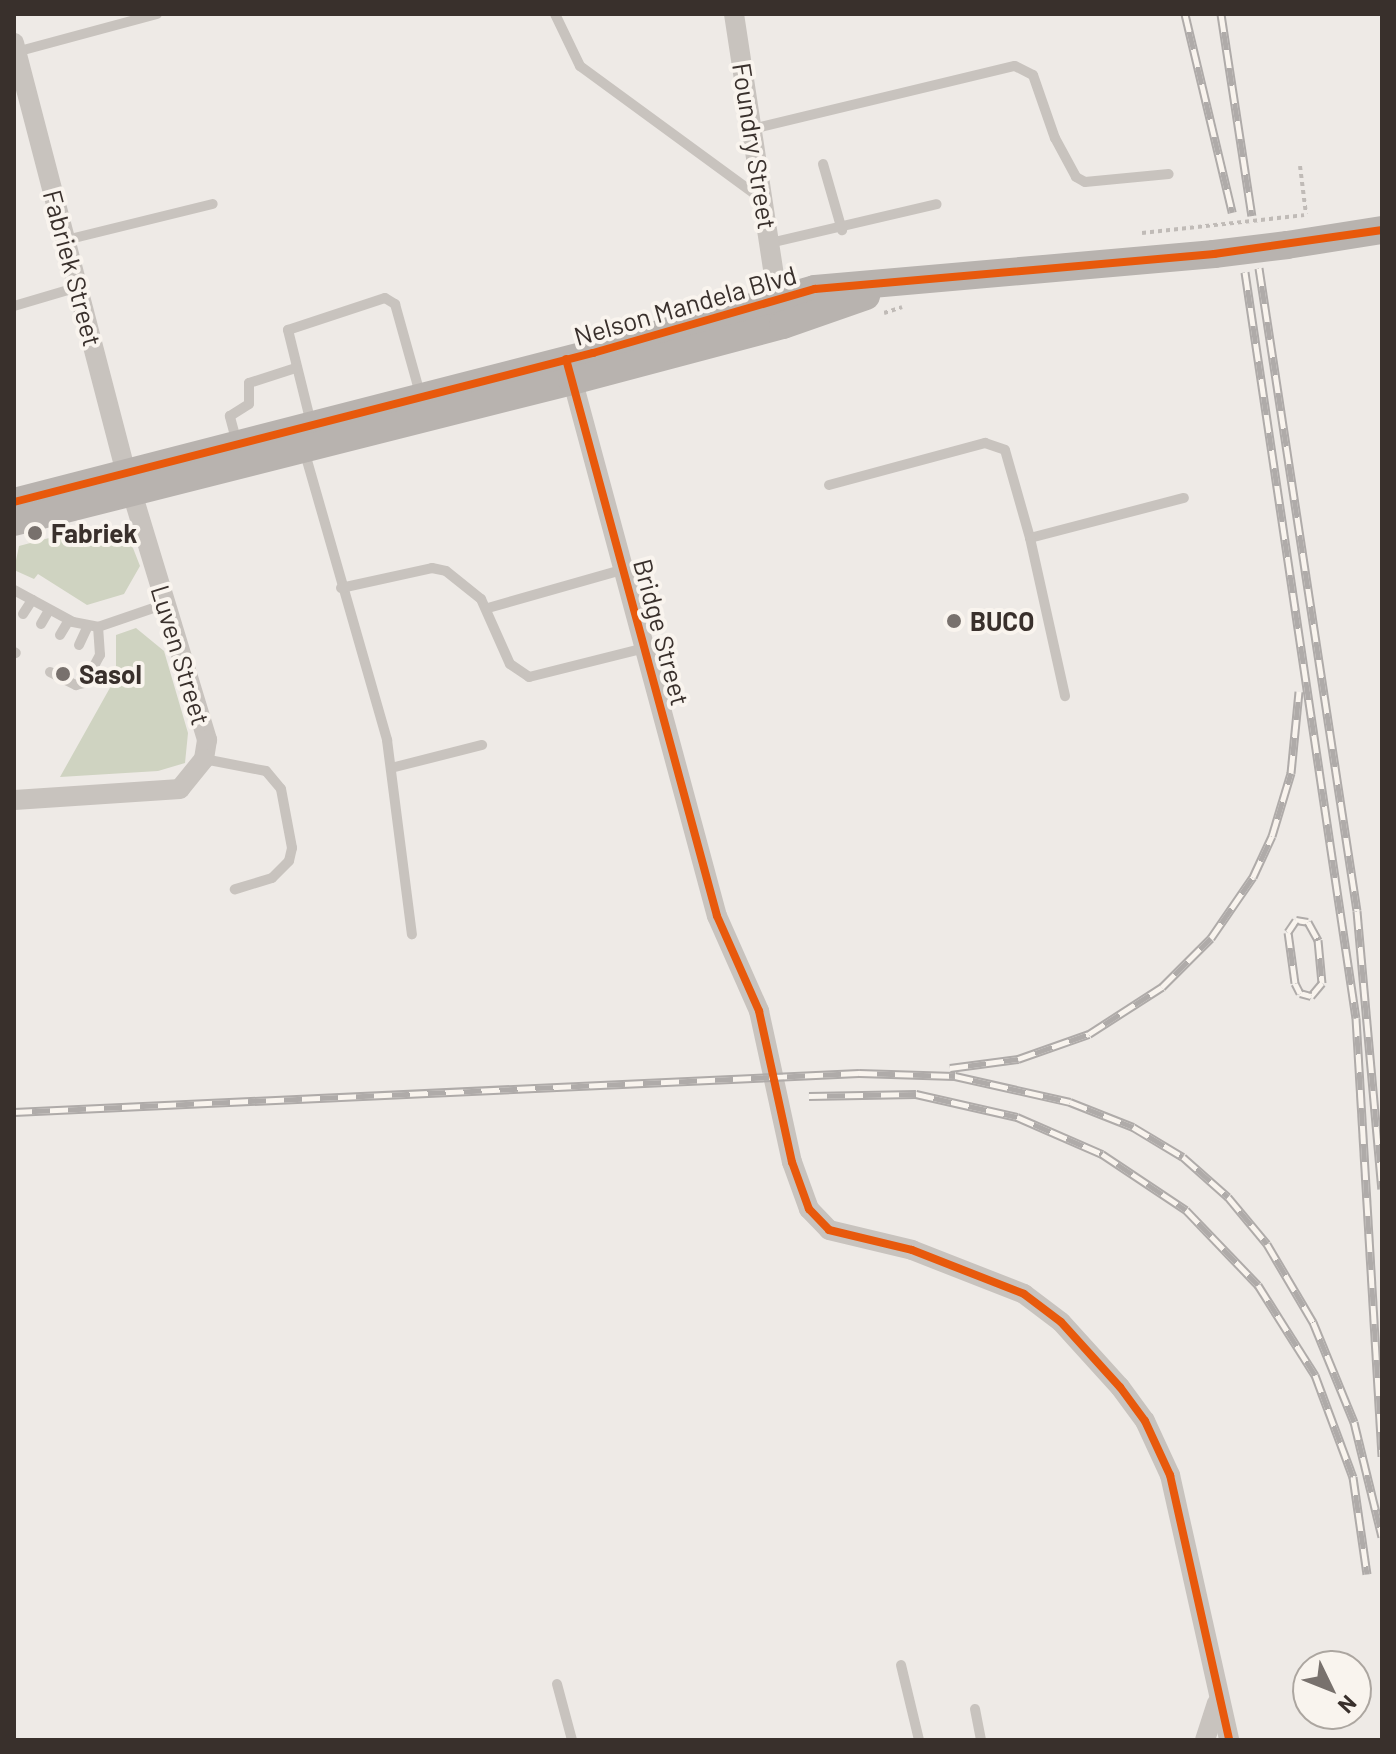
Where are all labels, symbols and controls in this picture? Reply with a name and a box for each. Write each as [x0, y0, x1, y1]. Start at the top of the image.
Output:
street label: Foundry Street [726, 60, 784, 232]
street label: Fabriek Street [37, 186, 109, 350]
street label: Nelson Mandela Blvd [570, 258, 800, 352]
place label: Fabriek [51, 517, 137, 549]
marker: Fabriek [26, 524, 44, 542]
street label: Bridge Street [627, 555, 697, 709]
street label: Luven Street [145, 581, 217, 729]
place label: BUCO [970, 605, 1034, 637]
marker: BUCO [945, 612, 963, 630]
place label: Sasol [79, 658, 142, 690]
marker: Sasol [54, 665, 72, 683]
north arrow [1292, 1650, 1372, 1730]
text: N [1334, 1691, 1363, 1719]

